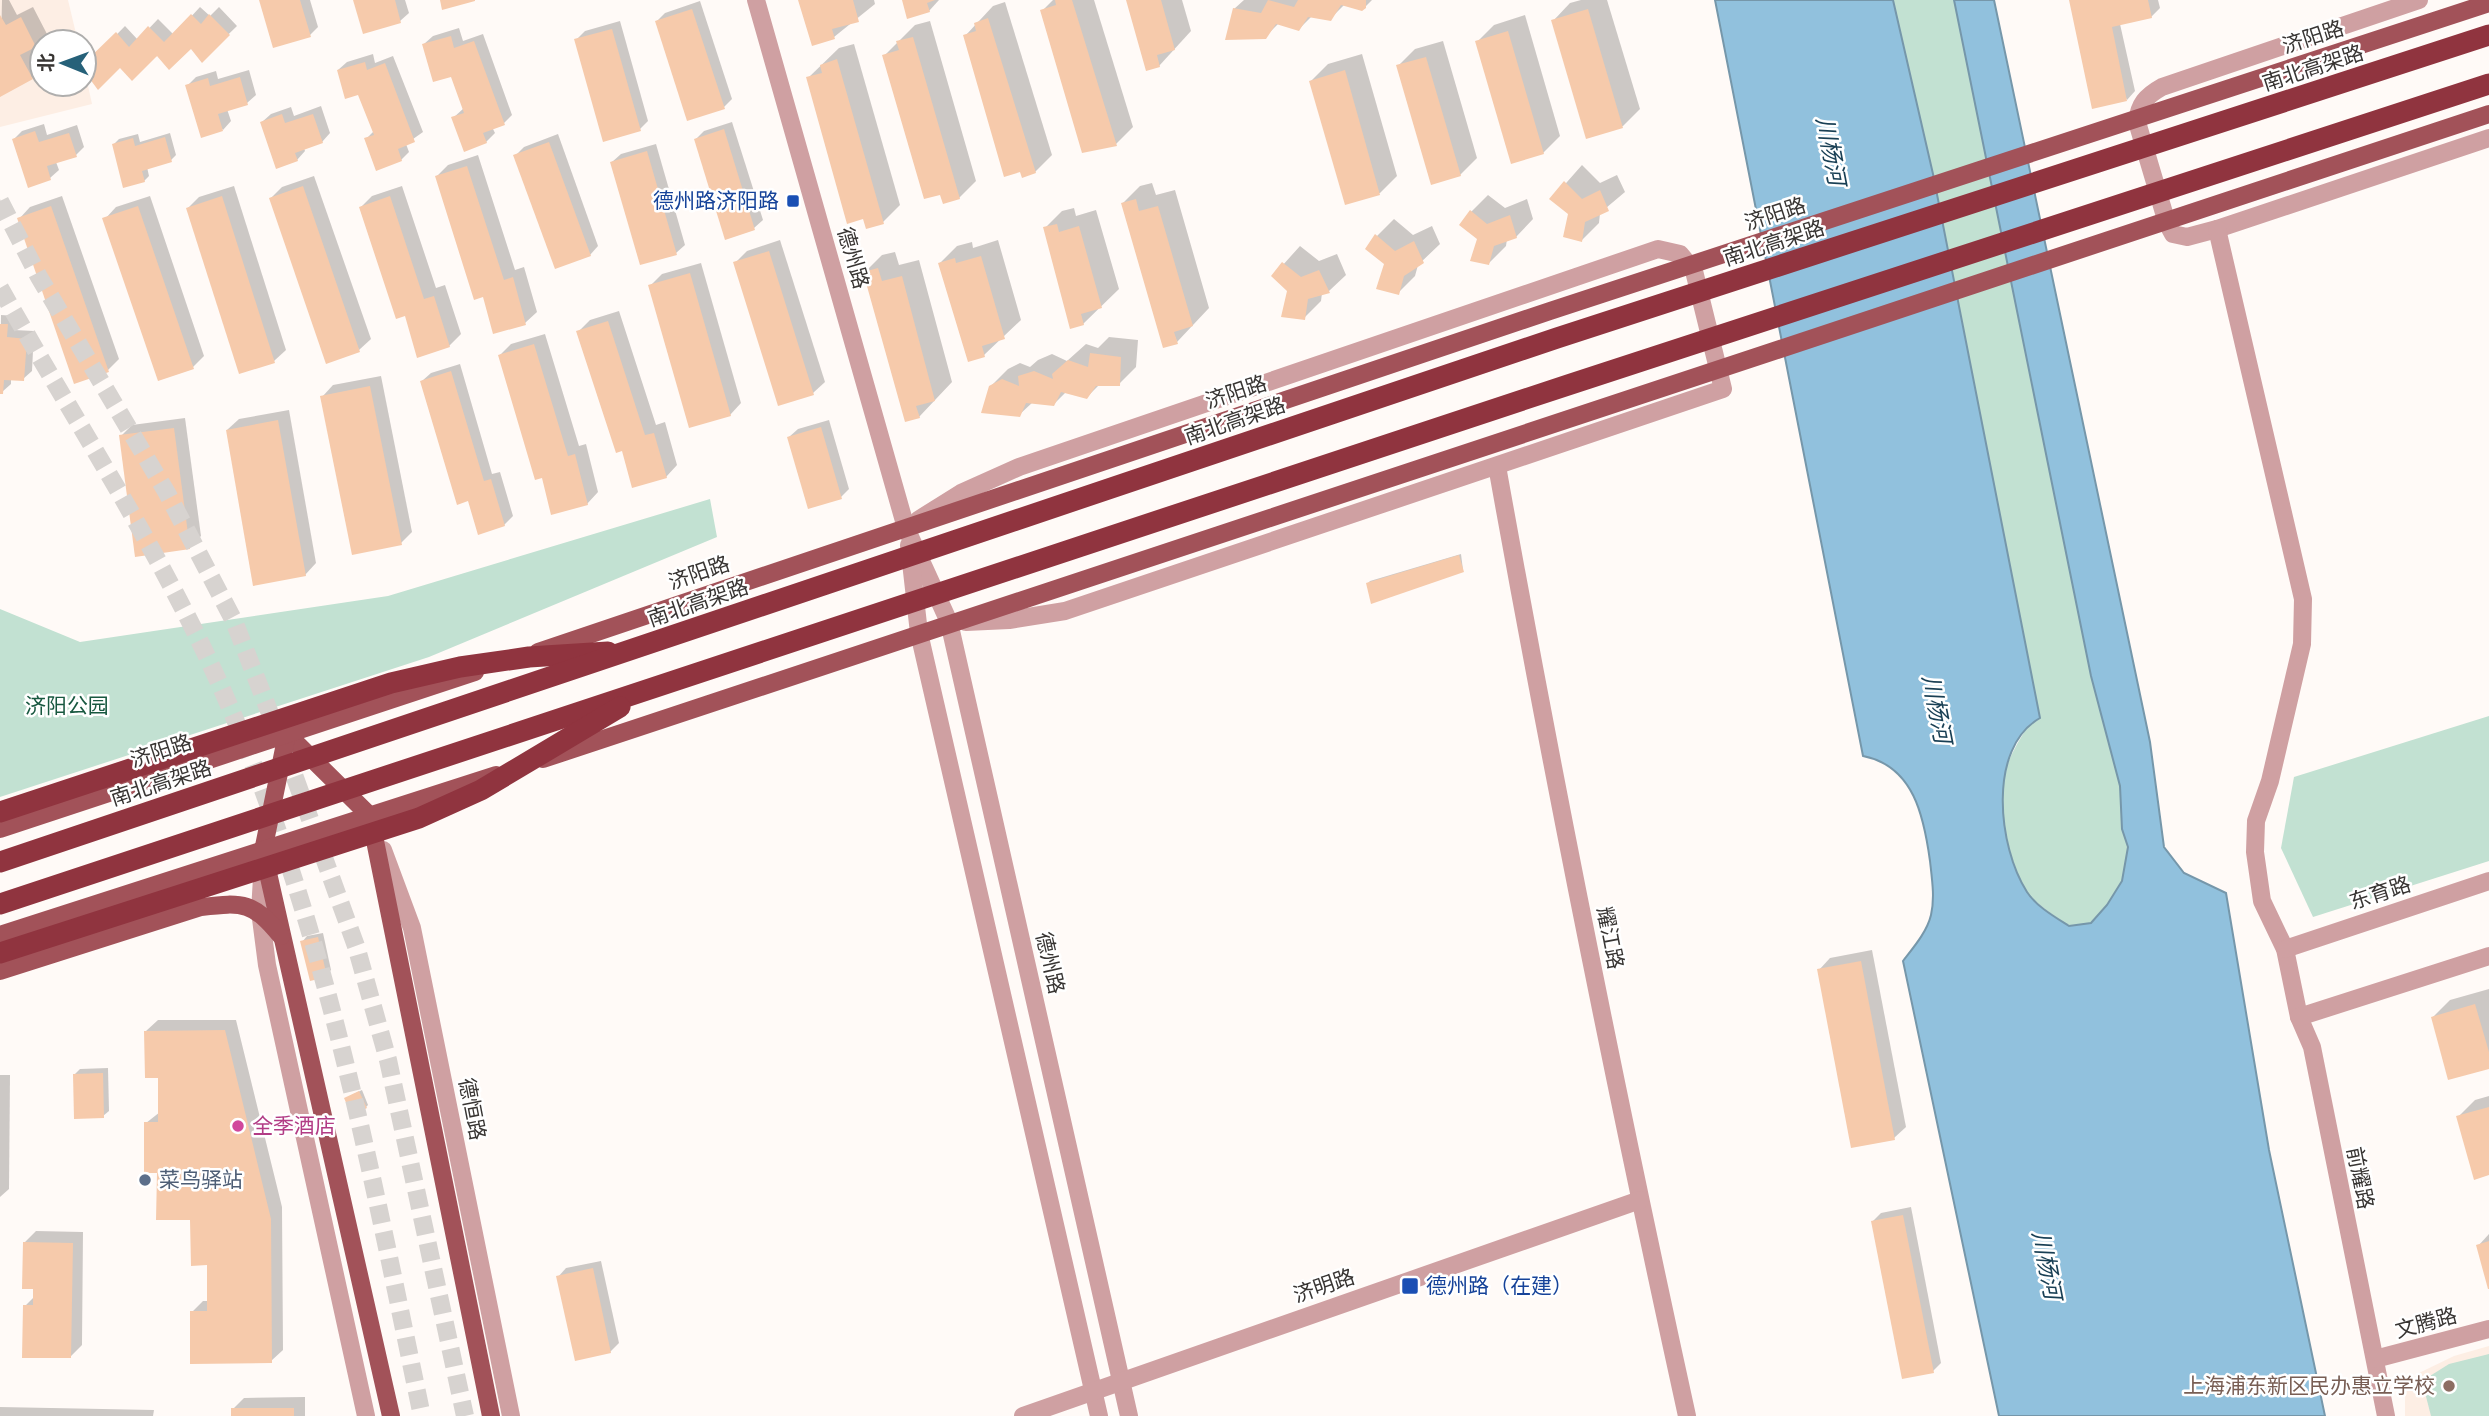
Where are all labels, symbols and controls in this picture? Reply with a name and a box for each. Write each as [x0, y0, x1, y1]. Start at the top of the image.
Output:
street label: 济阳路 [2279, 16, 2347, 58]
north arrow [28, 28, 98, 98]
street label: 南北高架路 [2259, 40, 2367, 96]
text: 北 [36, 53, 58, 72]
water label: 川杨河 [1811, 115, 1851, 191]
place label: 德州路济阳路 [653, 189, 779, 213]
marker: 德州路济阳路 [785, 193, 801, 209]
street label: 济阳路 [1741, 193, 1809, 235]
street label: 南北高架路 [1720, 215, 1828, 271]
street label: 德州路 [833, 224, 873, 292]
street label: 济阳路 [1202, 371, 1270, 413]
street label: 南北高架路 [1181, 393, 1289, 449]
street label: 济阳路 [665, 551, 733, 595]
street label: 南北高架路 [644, 575, 752, 631]
water label: 川杨河 [1917, 673, 1957, 749]
park label: 济阳公园 [25, 694, 109, 718]
street label: 济阳路 [127, 730, 195, 772]
street label: 南北高架路 [107, 755, 215, 811]
street label: 东育路 [2346, 872, 2414, 914]
street label: 耀江路 [1592, 905, 1628, 971]
street label: 德州路 [1031, 930, 1069, 996]
street label: 德恒路 [454, 1076, 490, 1142]
place label: 全季酒店 [252, 1114, 336, 1138]
marker: 全季酒店 [230, 1118, 246, 1134]
street label: 前耀路 [2342, 1145, 2378, 1211]
place label: 菜鸟驿站 [159, 1168, 243, 1192]
marker: 菜鸟驿站 [137, 1172, 153, 1188]
water label: 川杨河 [2027, 1229, 2067, 1305]
street label: 济明路 [1290, 1264, 1358, 1308]
place label: 德州路（在建） [1426, 1274, 1573, 1298]
marker: 德州路（在建） [1400, 1276, 1420, 1296]
street label: 文腾路 [2392, 1303, 2460, 1343]
place label: 上海浦东新区民办惠立学校 [2183, 1374, 2435, 1398]
marker: 上海浦东新区民办惠立学校 [2441, 1378, 2457, 1394]

